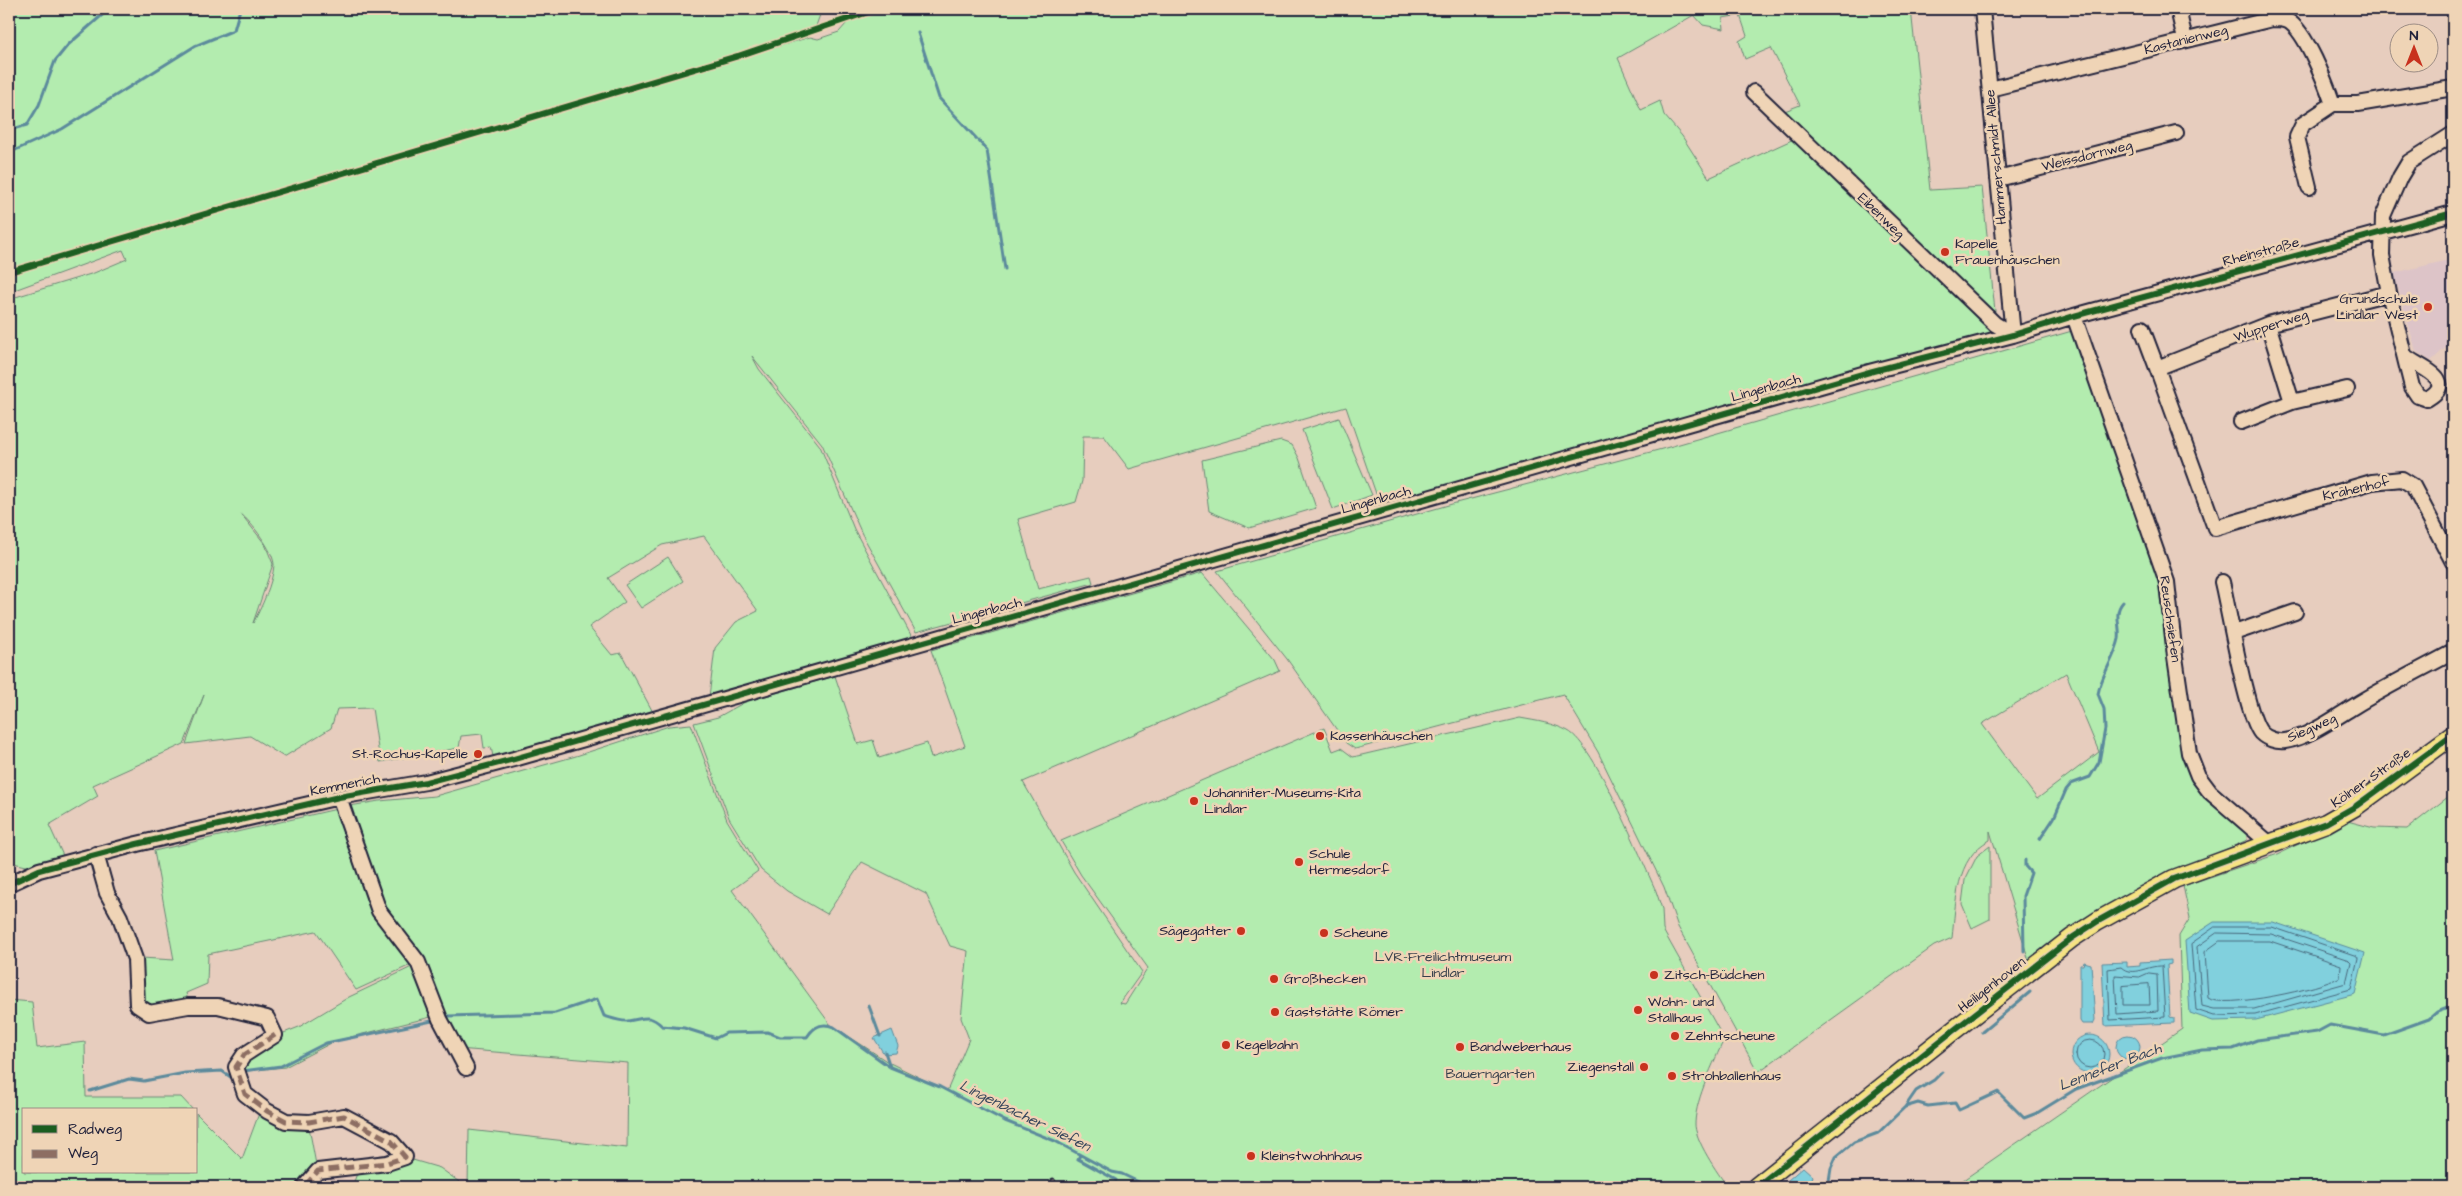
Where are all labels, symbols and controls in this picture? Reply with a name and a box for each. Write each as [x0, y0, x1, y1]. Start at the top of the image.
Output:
street label: Kastanienweg [2142, 20, 2230, 60]
north arrow [2390, 22, 2440, 72]
text: N [2410, 26, 2419, 46]
street label: Hammerschmidt Allee [1980, 88, 2012, 225]
street label: Weissdornweg [2040, 135, 2134, 177]
street label: Eibenweg [1853, 188, 1909, 244]
street label: Rheinstraße [2220, 232, 2302, 272]
place label: Kapelle Frauenhäuschen [1955, 234, 2060, 270]
marker: Kapelle Frauenhäuschen [1939, 246, 1951, 258]
place label: Grundschule Lindlar West [2336, 289, 2418, 325]
marker: Grundschule Lindlar West [2422, 301, 2434, 313]
street label: Wupperweg [2231, 305, 2311, 347]
street label: Lingenbach [1729, 369, 1803, 407]
street label: Krähenhof [2321, 471, 2392, 506]
street label: Lingenbach [1339, 481, 1413, 519]
street label: Reuschsiefen [2154, 574, 2186, 664]
street label: Lingenbach [950, 592, 1024, 630]
street label: Siegweg [2284, 708, 2340, 748]
place label: Kassenhäuschen [1330, 726, 1433, 746]
marker: Kassenhäuschen [1314, 730, 1326, 742]
street label: Kölner Straße [2327, 743, 2415, 813]
place label: St.-Rochus-Kapelle [352, 744, 468, 764]
marker: St.-Rochus-Kapelle [472, 748, 484, 760]
street label: Kemmerich [308, 768, 382, 802]
place label: Johanniter-Museums-Kita Lindlar [1204, 783, 1361, 819]
marker: Johanniter-Museums-Kita Lindlar [1188, 795, 1200, 807]
place label: Schule Hermesdorf [1309, 844, 1390, 880]
marker: Schule Hermesdorf [1293, 856, 1305, 868]
place label: Sägegatter [1159, 921, 1231, 941]
place label: Scheune [1334, 923, 1388, 943]
marker: Sägegatter [1235, 925, 1247, 937]
marker: Scheune [1318, 927, 1330, 939]
park label: LVR-Freilichtmuseum Lindlar [1375, 947, 1511, 983]
street label: Heiligenhoven [1954, 952, 2030, 1018]
place label: Zitsch-Büdchen [1664, 965, 1765, 985]
place label: Großhecken [1284, 969, 1366, 989]
marker: Zitsch-Büdchen [1648, 969, 1660, 981]
marker: Großhecken [1268, 973, 1280, 985]
place label: Wohn- und Stallhaus [1648, 992, 1714, 1028]
place label: Gaststätte Römer [1285, 1002, 1403, 1022]
marker: Wohn- und Stallhaus [1632, 1004, 1644, 1016]
marker: Gaststätte Römer [1269, 1006, 1281, 1018]
place label: Zehntscheune [1685, 1026, 1776, 1046]
marker: Zehntscheune [1669, 1030, 1681, 1042]
place label: Kegelbahn [1236, 1035, 1298, 1055]
place label: Bandweberhaus [1470, 1037, 1572, 1057]
water label: Lennefer Bach [2056, 1038, 2165, 1096]
marker: Kegelbahn [1220, 1039, 1232, 1051]
marker: Bandweberhaus [1454, 1041, 1466, 1053]
place label: Ziegenstall [1567, 1057, 1634, 1077]
marker: Ziegenstall [1638, 1061, 1650, 1073]
park label: Bauerngarten [1446, 1064, 1534, 1084]
place label: Strohballenhaus [1682, 1066, 1781, 1086]
marker: Strohballenhaus [1666, 1070, 1678, 1082]
water label: Lingenbacher Siefen [955, 1075, 1095, 1158]
legend [22, 1108, 198, 1174]
text: Radweg [68, 1119, 122, 1141]
text: Weg [68, 1143, 98, 1165]
place label: Kleinstwohnhaus [1261, 1146, 1362, 1166]
marker: Kleinstwohnhaus [1245, 1150, 1257, 1162]

